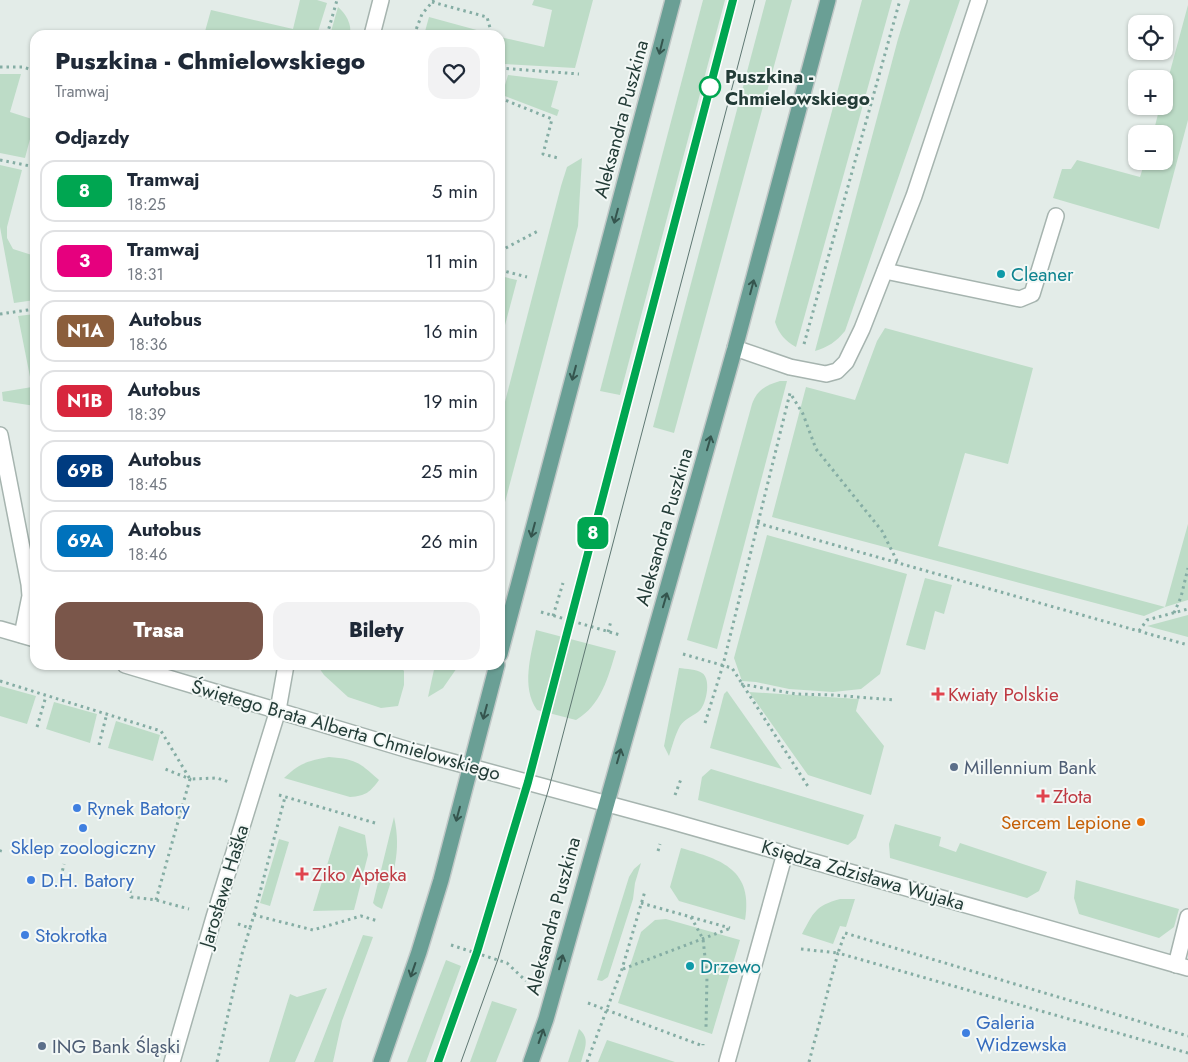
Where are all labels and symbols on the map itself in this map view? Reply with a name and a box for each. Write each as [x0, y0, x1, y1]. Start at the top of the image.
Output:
street label: Aleksandra Puszkina [587, 37, 655, 201]
one-way arrow [656, 39, 665, 55]
place label: Puszkina - Chmielowskiego [725, 63, 870, 112]
marker: Puszkina - Chmielowskiego [699, 76, 721, 98]
one-way arrow [611, 207, 620, 223]
place label: Cleaner [1011, 261, 1074, 288]
marker: Cleaner [995, 268, 1007, 280]
one-way arrow [747, 279, 757, 295]
one-way arrow [569, 364, 579, 380]
one-way arrow [704, 436, 714, 452]
street label: Aleksandra Puszkina [629, 445, 699, 609]
line badge: 8 [577, 517, 609, 549]
one-way arrow [528, 522, 537, 538]
one-way arrow [661, 592, 670, 608]
street label: Świętego Brata Alberta Chmielowskiego [188, 673, 504, 787]
place label: Kwiaty Polskie [948, 681, 1059, 708]
marker: Kwiaty Polskie [932, 688, 944, 700]
one-way arrow [479, 704, 489, 720]
one-way arrow [615, 748, 625, 764]
place label: Millennium Bank [964, 754, 1097, 781]
marker: Millennium Bank [948, 761, 960, 773]
place label: Złota [1053, 783, 1092, 810]
marker: Złota [1037, 790, 1049, 802]
place label: Rynek Batory [87, 795, 191, 822]
marker: Rynek Batory [71, 802, 83, 814]
one-way arrow [452, 806, 462, 822]
place label: Sercem Lepione [1001, 809, 1131, 836]
marker: Sercem Lepione [1135, 816, 1147, 828]
street label: Jarosława Haška [192, 821, 255, 954]
marker: Sklep zoologiczny [77, 822, 89, 834]
street label: Księdza Zdzisława Wujaka [758, 833, 968, 917]
place label: Sklep zoologiczny [10, 834, 156, 861]
street label: Aleksandra Puszkina [519, 834, 587, 998]
place label: Ziko Apteka [312, 861, 407, 888]
place label: D.H. Batory [41, 867, 135, 894]
marker: Ziko Apteka [296, 868, 308, 880]
marker: D.H. Batory [25, 874, 37, 886]
place label: Stokrotka [35, 922, 107, 949]
marker: Stokrotka [19, 929, 31, 941]
place label: Drzewo [700, 953, 761, 980]
one-way arrow [557, 954, 567, 970]
marker: Drzewo [684, 960, 696, 972]
one-way arrow [408, 962, 417, 977]
place label: Galeria Widzewska [976, 1009, 1067, 1058]
marker: Galeria Widzewska [960, 1027, 972, 1039]
one-way arrow [536, 1028, 546, 1044]
place label: ING Bank Śląski [52, 1033, 181, 1060]
marker: ING Bank Śląski [36, 1040, 48, 1052]

